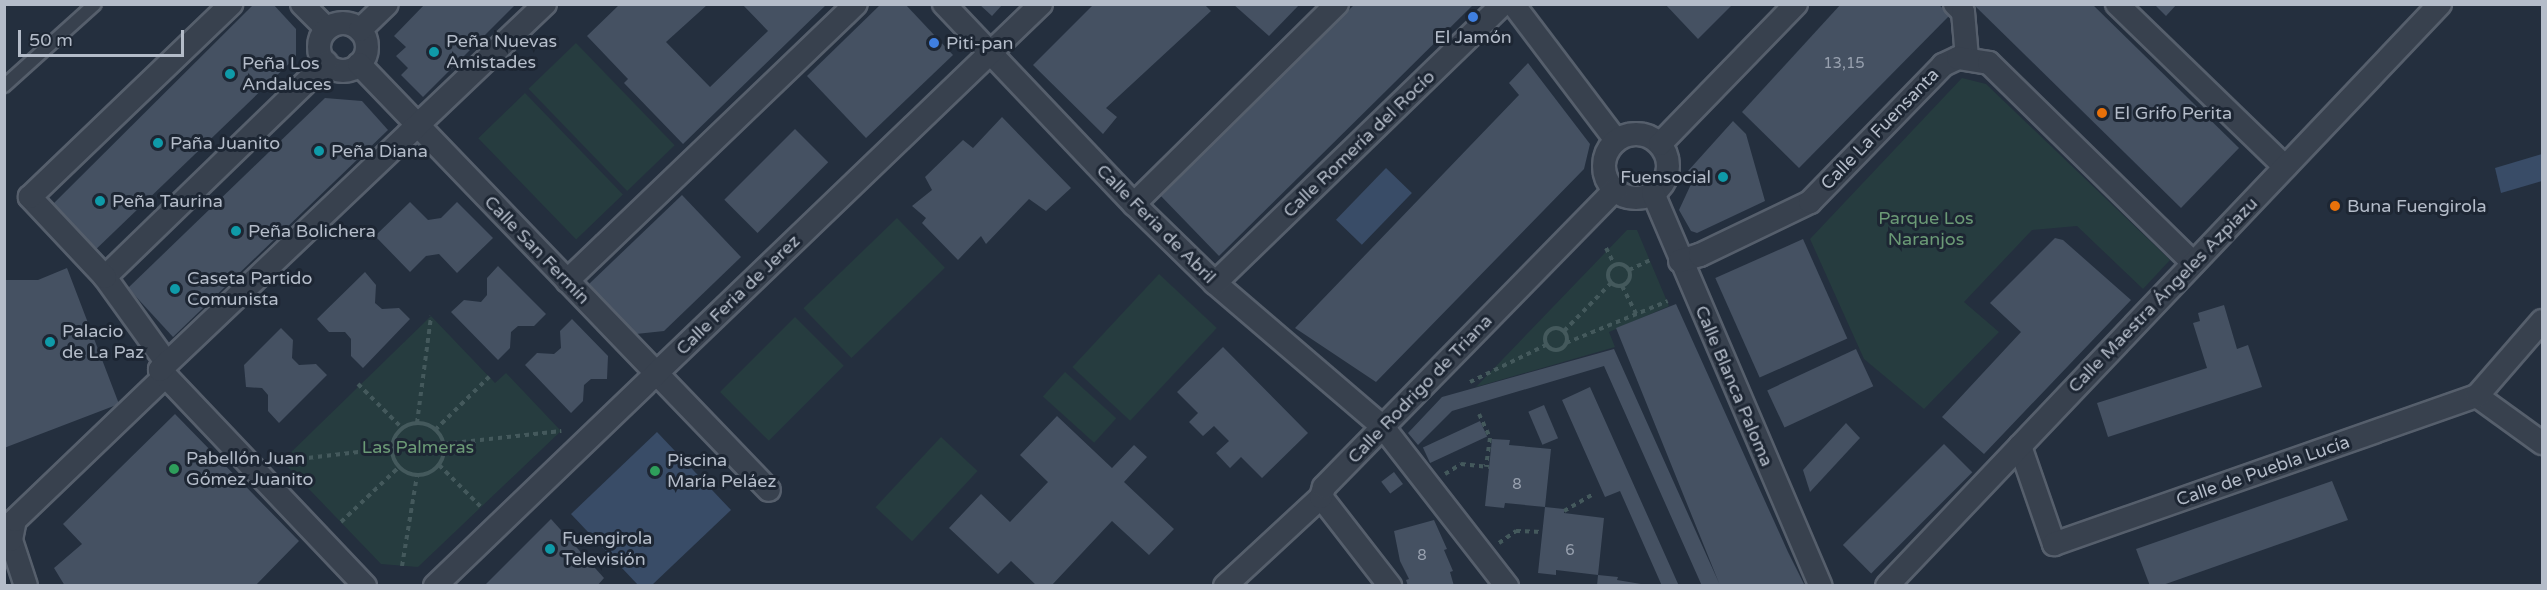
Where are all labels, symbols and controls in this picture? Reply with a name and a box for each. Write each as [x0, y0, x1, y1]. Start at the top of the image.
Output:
marker: El Jamón [1466, 10, 1480, 24]
scale bar [21, 18, 188, 56]
place label: El Jamón [1434, 26, 1512, 48]
text: 50 m [29, 29, 73, 51]
place label: Peña Nuevas Amistades [446, 31, 557, 74]
place label: Piti-pan [946, 32, 1014, 54]
marker: Piti-pan [927, 36, 941, 50]
marker: Peña Nuevas Amistades [427, 45, 441, 59]
place label: Peña Los Andaluces [242, 53, 332, 96]
house number: 13,15 [1823, 55, 1865, 73]
street label: Calle La Fuensanta [1816, 64, 1944, 194]
street label: Calle Romería del Rocío [1279, 66, 1439, 222]
marker: Peña Los Andaluces [223, 67, 237, 81]
place label: El Grifo Perita [2114, 102, 2232, 124]
marker: El Grifo Perita [2095, 106, 2109, 120]
place label: Paña Juanito [170, 132, 280, 154]
marker: Paña Juanito [151, 136, 165, 150]
place label: Peña Diana [331, 140, 428, 162]
marker: Peña Diana [312, 144, 326, 158]
street label: Calle Feria de Abril [1092, 160, 1220, 288]
place label: Fuensocial [1620, 166, 1711, 188]
marker: Fuensocial [1716, 170, 1730, 184]
place label: Peña Taurina [112, 190, 223, 212]
street label: Calle San Fermín [480, 191, 594, 309]
street label: Calle Maestra Ángeles Azpiazu [2064, 193, 2262, 397]
marker: Peña Taurina [93, 194, 107, 208]
place label: Buna Fuengirola [2347, 195, 2486, 217]
marker: Buna Fuengirola [2328, 199, 2342, 213]
park label: Parque Los Naranjos [1878, 208, 1974, 250]
place label: Peña Bolichera [248, 220, 376, 242]
marker: Peña Bolichera [229, 224, 243, 238]
street label: Calle Feria de Jerez [672, 230, 804, 360]
place label: Caseta Partido Comunista [187, 268, 312, 310]
marker: Caseta Partido Comunista [168, 282, 182, 296]
street label: Calle Blanca Paloma [1690, 302, 1778, 470]
street label: Calle Rodrigo de Triana [1343, 310, 1497, 468]
place label: Palacio de La Paz [62, 321, 144, 364]
marker: Palacio de La Paz [43, 335, 57, 349]
street label: Calle de Puebla Lucía [2173, 431, 2353, 511]
park label: Las Palmeras [362, 436, 474, 458]
place label: Pabellón Juan Gómez Juanito [186, 448, 314, 490]
place label: Piscina María Peláez [667, 450, 776, 492]
marker: Pabellón Juan Gómez Juanito [167, 462, 181, 476]
marker: Piscina María Peláez [648, 464, 662, 478]
house number: 8 [1512, 476, 1522, 494]
place label: Fuengirola Televisión [562, 528, 652, 570]
marker: Fuengirola Televisión [543, 542, 557, 556]
house number: 6 [1565, 542, 1575, 560]
house number: 8 [1417, 547, 1427, 565]

